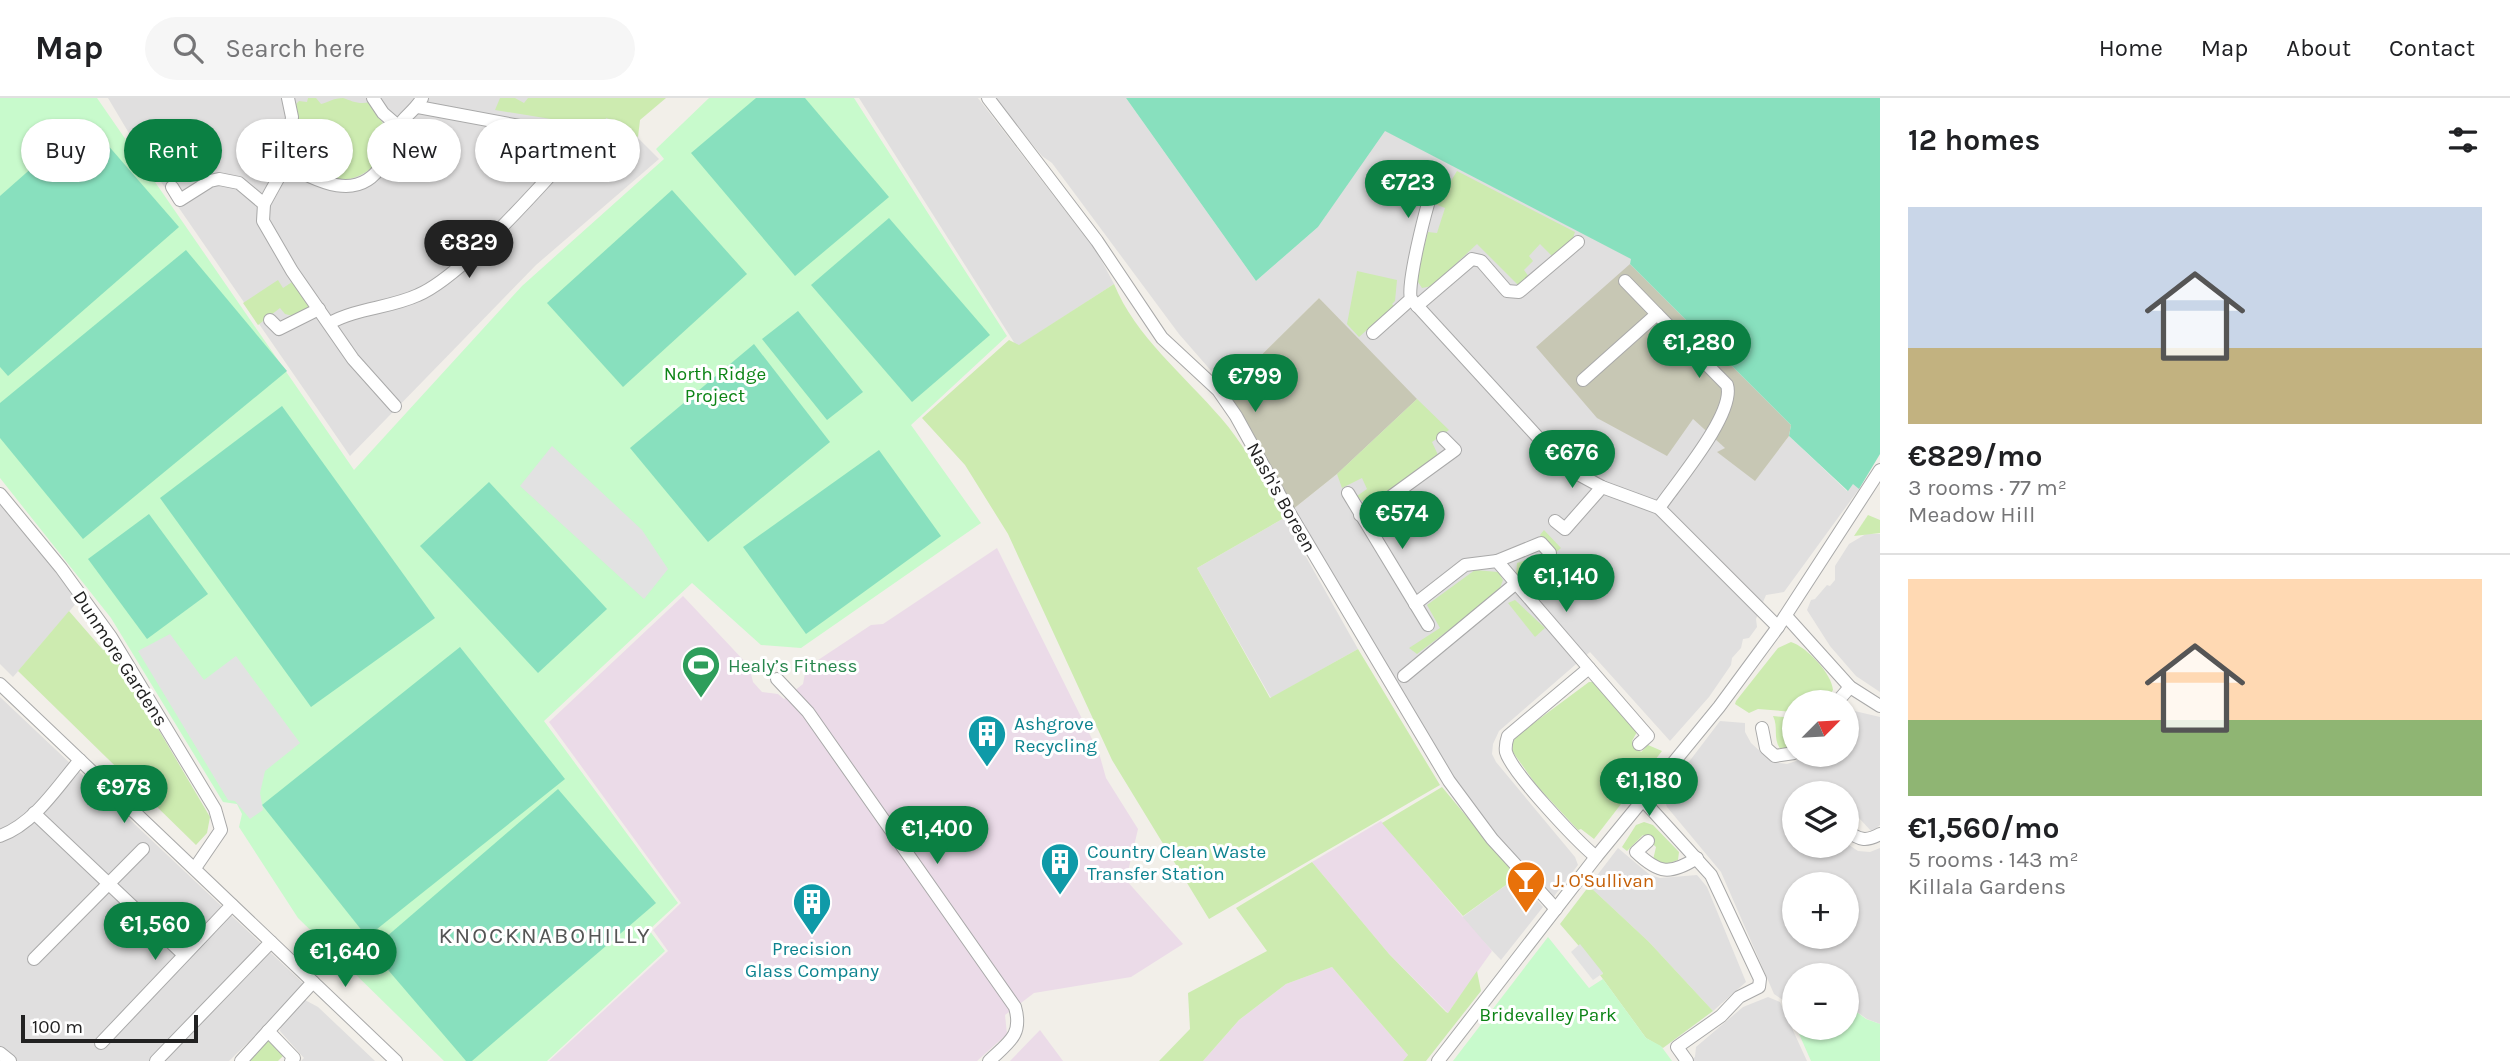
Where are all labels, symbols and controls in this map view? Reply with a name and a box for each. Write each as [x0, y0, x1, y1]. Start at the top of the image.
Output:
search box [145, 17, 635, 80]
text: Map [35, 29, 103, 67]
icon: search [169, 29, 207, 67]
text: Search here [225, 33, 365, 64]
text: Home [2099, 34, 2163, 62]
text: Map [2201, 34, 2248, 62]
text: About [2286, 34, 2351, 62]
text: Contact [2389, 34, 2475, 62]
chip: Buy [21, 119, 110, 182]
chip: Rent [124, 119, 222, 182]
chip: Filters [236, 119, 353, 182]
chip: New [367, 119, 461, 182]
chip: Apartment [475, 119, 640, 182]
icon: filters [2444, 121, 2482, 159]
text: 12 homes [1908, 122, 2040, 158]
pin: €723 [1367, 160, 1449, 220]
text: €723 [1381, 169, 1435, 196]
pin: €829 [428, 220, 510, 280]
text: €829 [440, 229, 498, 256]
icon: home [2132, 253, 2258, 379]
pin: €1,280 [1642, 320, 1756, 380]
text: €1,280 [1663, 329, 1735, 356]
pin: €799 [1214, 354, 1296, 414]
park label: North Ridge Project [664, 363, 766, 407]
text: €799 [1228, 363, 1282, 390]
pin: €676 [1531, 430, 1613, 490]
text: €829/mo [1908, 438, 2042, 474]
street label: Nash's Boreen [1242, 439, 1320, 556]
text: €676 [1545, 439, 1599, 466]
text: 3 rooms · 77 m² [1908, 474, 2067, 501]
pin: €574 [1361, 491, 1443, 551]
text: €574 [1375, 500, 1429, 527]
text: Meadow Hill [1908, 501, 2035, 528]
pin: €1,140 [1509, 554, 1623, 614]
text: €1,140 [1533, 563, 1599, 590]
street label: Dunmore Gardens [68, 587, 172, 730]
icon: home [2132, 625, 2258, 751]
sports icon: Healy’s Fitness [680, 644, 722, 699]
place label: Healy’s Fitness [728, 655, 858, 677]
north arrow [1782, 690, 1858, 766]
map controls [1782, 690, 1859, 1040]
building icon: Ashgrove Recycling [966, 713, 1008, 768]
place label: Ashgrove Recycling [1014, 713, 1097, 757]
pin: €1,180 [1592, 758, 1706, 818]
pin: €978 [83, 766, 165, 825]
text: €1,180 [1616, 767, 1682, 794]
text: €978 [97, 774, 151, 801]
button: layers [1782, 781, 1859, 858]
pin: €1,400 [880, 806, 994, 866]
text: €1,560/mo [1908, 810, 2060, 846]
text: €1,400 [901, 815, 973, 842]
building icon: Country Clean Waste Transfer Station [1039, 841, 1081, 896]
place label: Country Clean Waste Transfer Station [1087, 841, 1266, 885]
text: 5 rooms · 143 m² [1908, 846, 2079, 873]
bar icon: J. O'Sullivan [1505, 859, 1547, 914]
place label: J. O'Sullivan [1553, 870, 1654, 892]
button: + [1782, 872, 1859, 949]
text: Killala Gardens [1908, 873, 2066, 900]
building icon: Precision Glass Company [791, 881, 833, 936]
pin: €1,560 [98, 902, 212, 962]
text: €1,560 [120, 911, 190, 938]
district label: KNOCKNABOHILLY [438, 922, 652, 949]
pin: €1,640 [288, 930, 402, 989]
text: €1,640 [310, 938, 380, 965]
place label: Precision Glass Company [745, 938, 879, 982]
button: − [1782, 963, 1859, 1040]
park label: Bridevalley Park [1479, 1004, 1617, 1026]
scale bar [21, 1012, 198, 1044]
text: 100 m [32, 1016, 83, 1038]

